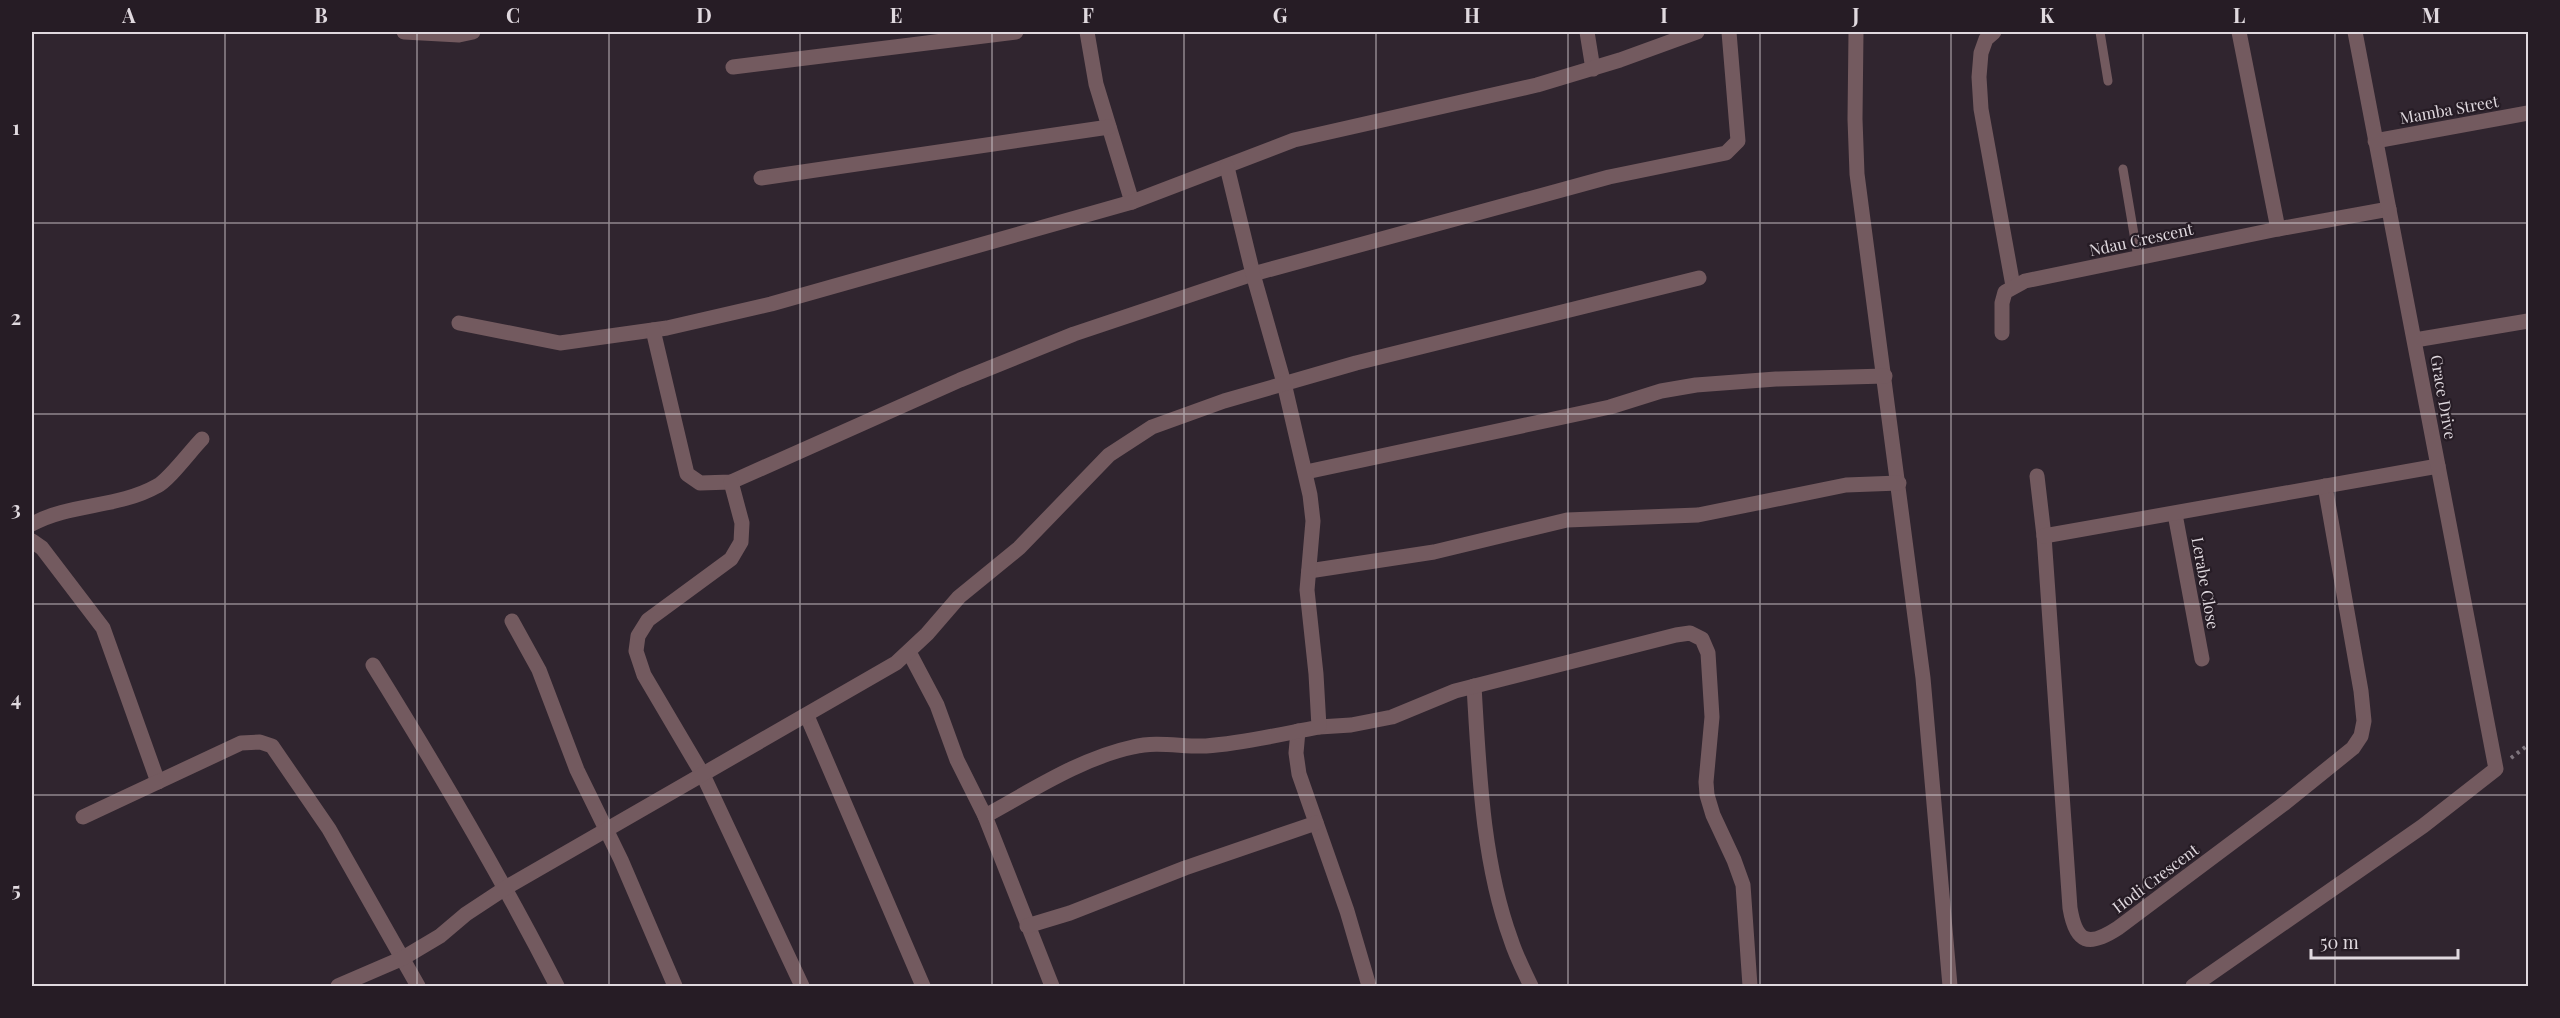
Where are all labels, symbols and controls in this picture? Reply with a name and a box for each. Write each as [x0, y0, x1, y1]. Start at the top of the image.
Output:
text: A [121, 1, 136, 28]
text: B [314, 1, 328, 28]
text: C [506, 1, 520, 28]
text: D [696, 1, 712, 28]
text: E [890, 1, 902, 28]
text: F [1082, 1, 1094, 28]
text: G [1273, 1, 1288, 28]
text: H [1464, 1, 1480, 28]
text: I [1660, 1, 1668, 28]
text: J [1851, 1, 1860, 28]
text: K [2040, 1, 2055, 28]
text: L [2233, 1, 2245, 28]
text: M [2422, 1, 2440, 28]
street label: Mamba Street [2398, 90, 2500, 128]
text: 1 [12, 113, 20, 140]
street label: Ndau Crescent [2087, 218, 2195, 260]
text: 2 [11, 303, 21, 330]
street label: Grace Drive [2426, 353, 2462, 441]
text: 3 [11, 494, 21, 521]
street label: Lerabe Close [2188, 535, 2224, 631]
text: 4 [11, 684, 21, 711]
street label: Hodi Crescent [2108, 839, 2203, 917]
text: 5 [11, 875, 21, 902]
scale bar [2311, 922, 2458, 960]
text: 50 m [2320, 930, 2359, 954]

